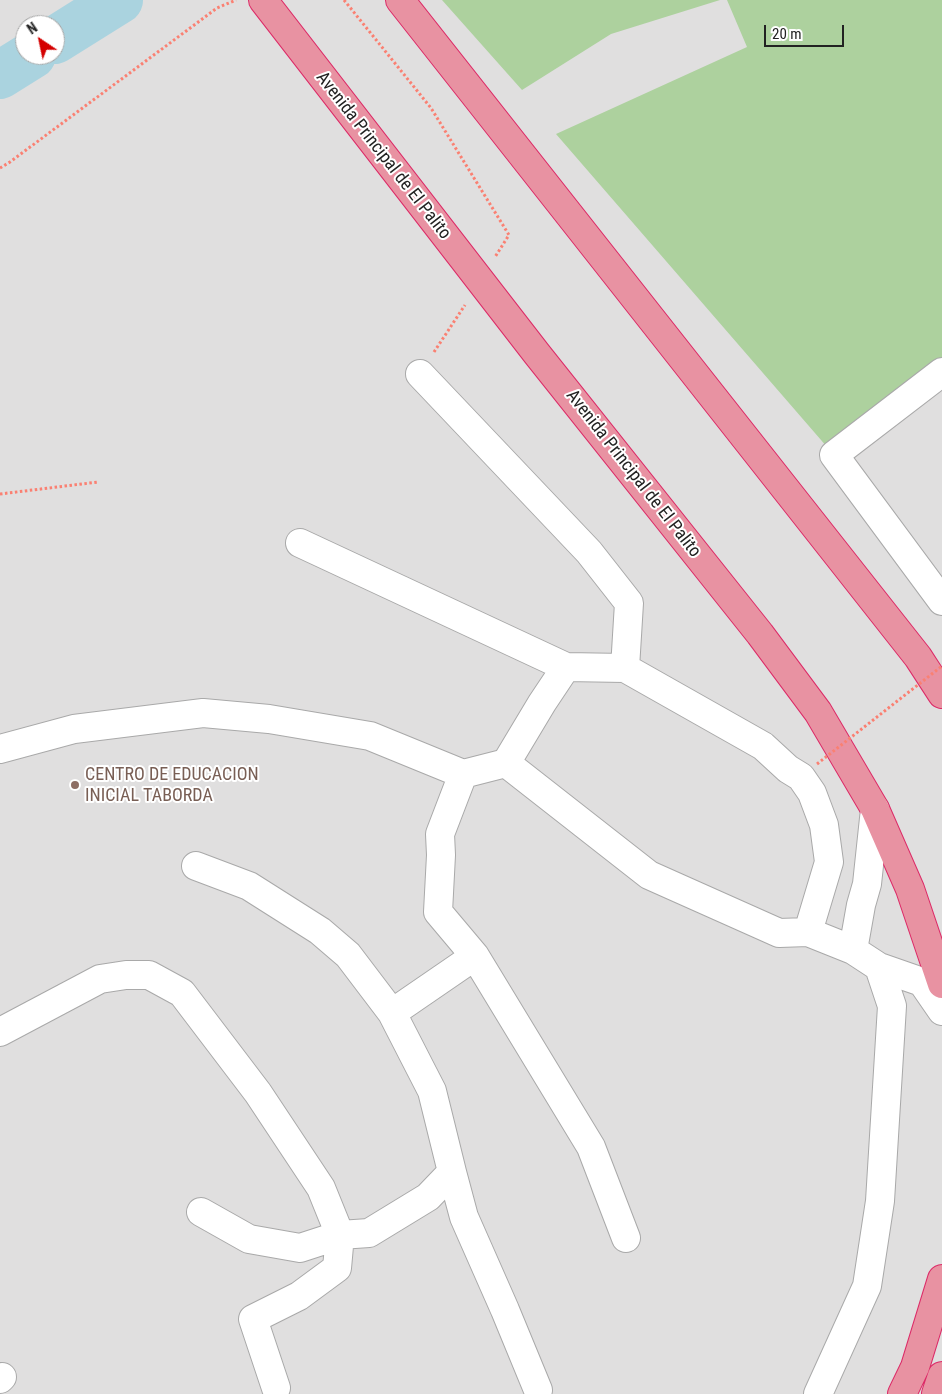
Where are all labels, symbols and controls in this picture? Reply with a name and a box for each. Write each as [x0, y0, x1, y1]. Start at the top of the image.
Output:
north arrow [15, 15, 65, 65]
scale bar [767, 15, 847, 47]
text: N [24, 19, 40, 37]
text: 20 m [772, 25, 802, 43]
street label: Avenida Principal de El Palito [311, 68, 455, 244]
street label: Avenida Principal de El Palito [561, 386, 705, 562]
place label: CENTRO DE EDUCACION INICIAL TABORDA [85, 764, 259, 806]
marker: CENTRO DE EDUCACION INICIAL TABORDA [69, 779, 81, 791]

